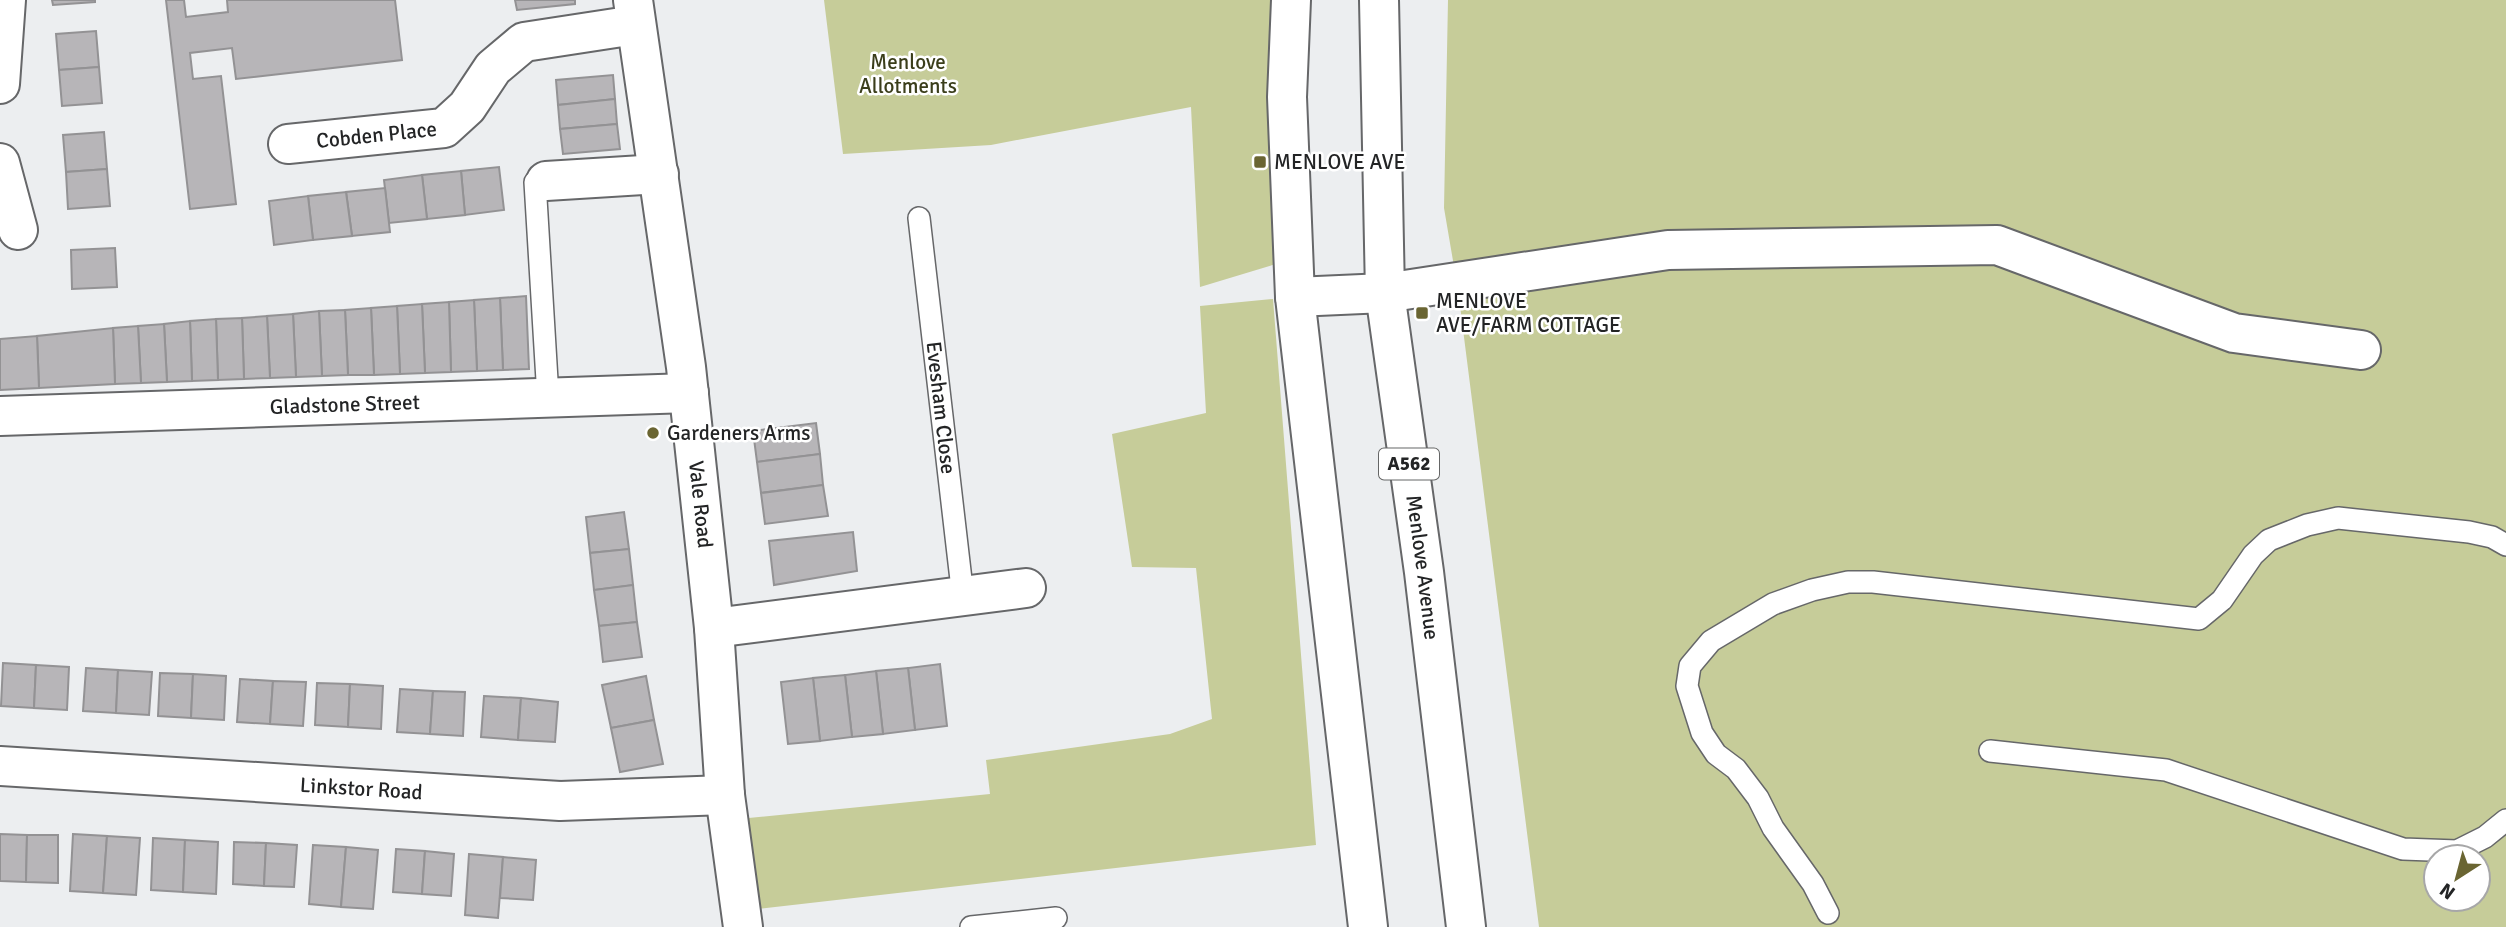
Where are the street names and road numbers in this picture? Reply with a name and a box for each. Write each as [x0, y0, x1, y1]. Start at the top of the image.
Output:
street label: Cobden Place [315, 116, 438, 154]
street label: Evesham Close [920, 340, 962, 475]
street label: Gladstone Street [269, 389, 420, 420]
road number: A562 [1379, 449, 1439, 480]
street label: Vale Road [683, 459, 718, 550]
street label: Menlove Avenue [1400, 493, 1445, 641]
street label: Linkstor Road [299, 772, 423, 805]

